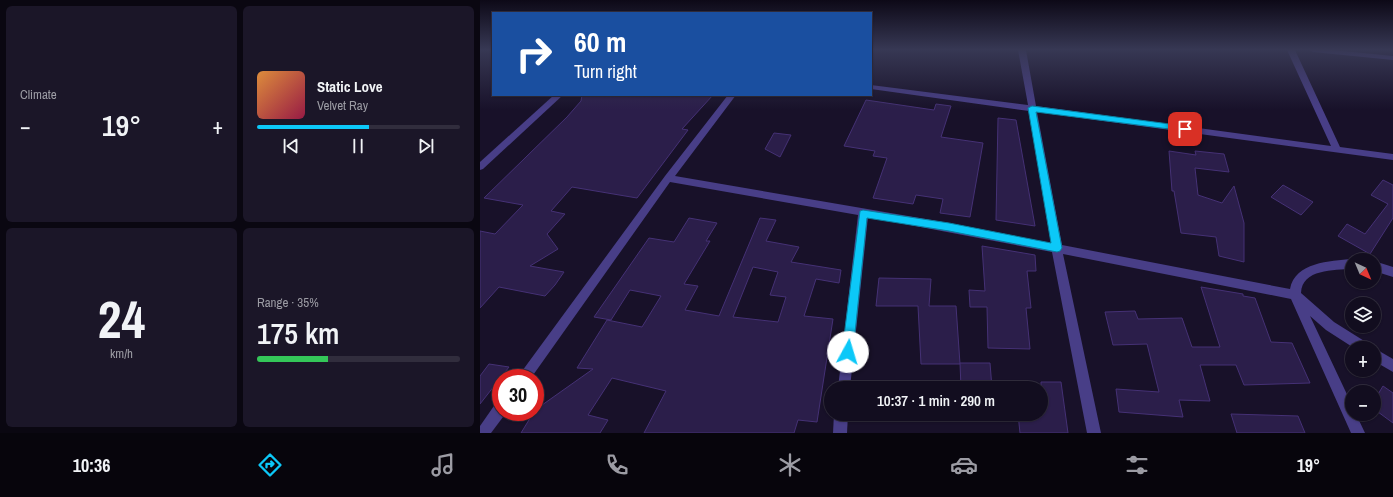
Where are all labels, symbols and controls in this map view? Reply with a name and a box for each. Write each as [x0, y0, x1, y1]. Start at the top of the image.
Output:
text: 60 m [574, 23, 626, 61]
icon: right [508, 28, 560, 80]
text: Turn right [574, 59, 637, 84]
text: Static Love [317, 76, 383, 97]
text: Climate [20, 86, 57, 103]
text: Velvet Ray [317, 97, 368, 114]
text: 19° [102, 105, 141, 145]
text: − [20, 111, 31, 141]
text: + [212, 111, 223, 141]
pin [1168, 112, 1202, 146]
icon: arrive [1174, 118, 1196, 140]
icon: previous [280, 135, 302, 157]
icon: pause [347, 135, 369, 157]
icon: next [415, 135, 437, 157]
north arrow [1345, 253, 1381, 289]
map controls [1345, 253, 1381, 421]
text: 24 [98, 284, 145, 354]
text: Range · 35% [257, 294, 319, 311]
button: layers [1345, 297, 1381, 333]
text: 175 km [257, 313, 339, 353]
position arrow [827, 331, 869, 373]
button: + [1345, 341, 1381, 377]
text: km/h [110, 345, 133, 362]
speed limit sign: 30 [492, 369, 544, 421]
button: − [1345, 385, 1381, 421]
text: 10:37 · 1 min · 290 m [877, 390, 995, 411]
icon: directions [256, 451, 284, 479]
icon: music [429, 451, 457, 479]
icon: phone [603, 451, 631, 479]
icon: climate [776, 451, 804, 479]
icon: car [950, 451, 978, 479]
icon: filters [1123, 451, 1151, 479]
text: 10:36 [73, 453, 110, 478]
text: 19° [1297, 453, 1320, 478]

